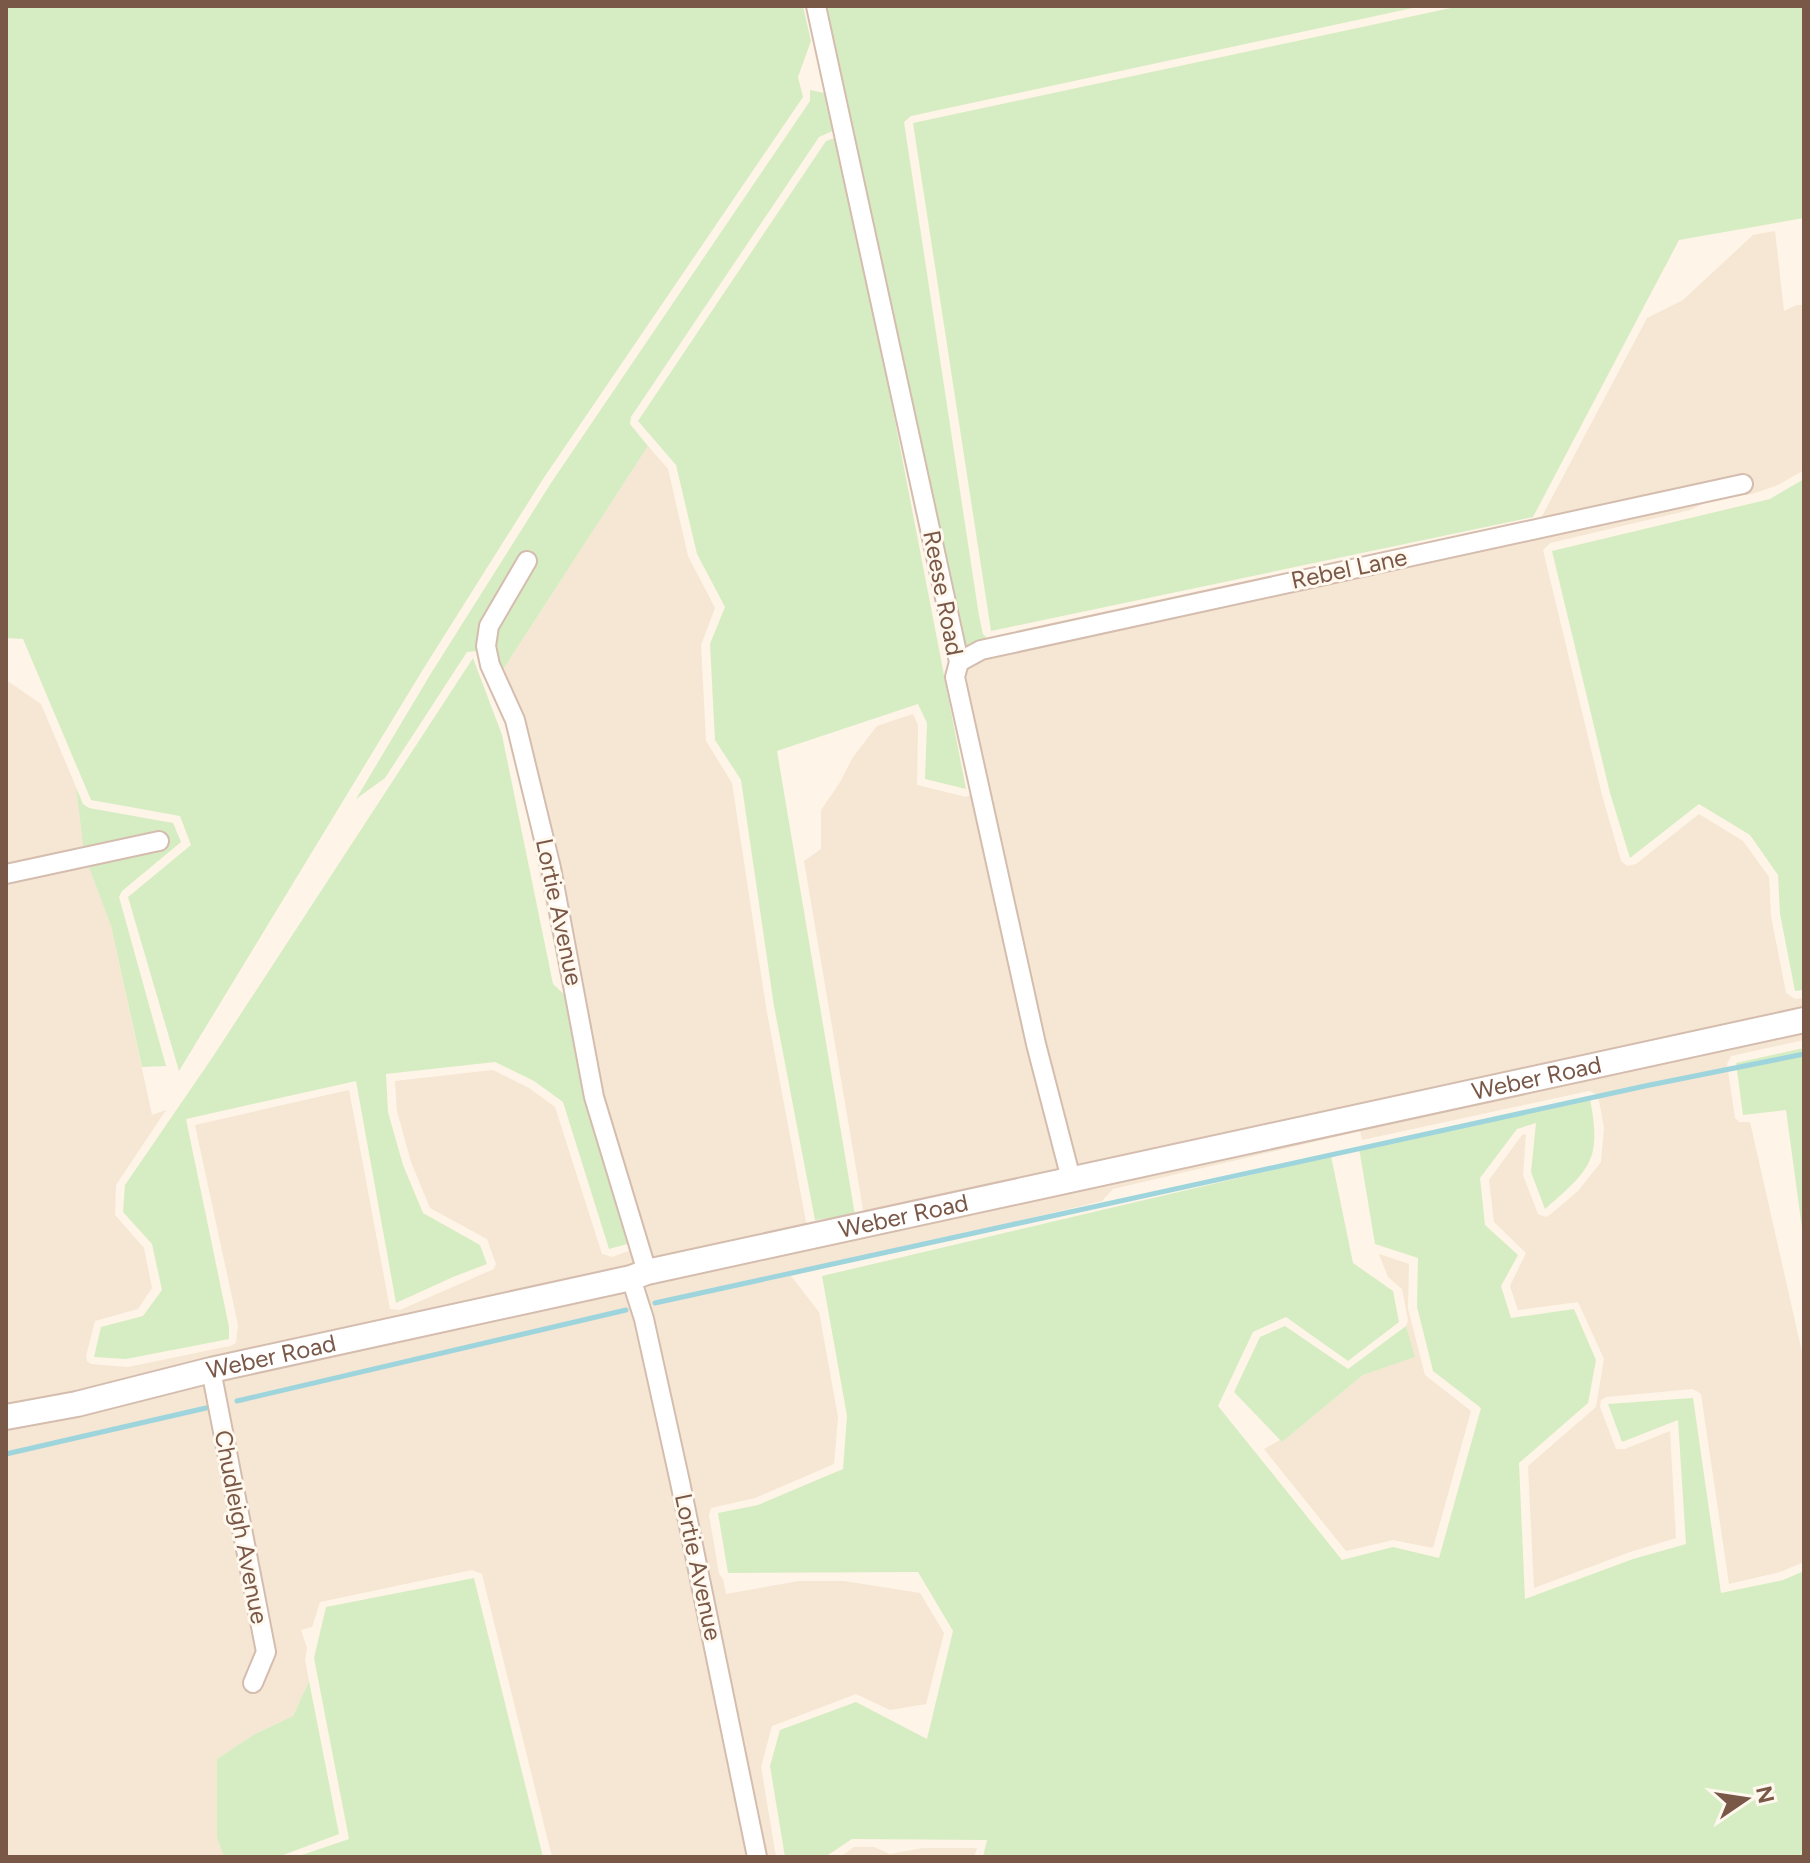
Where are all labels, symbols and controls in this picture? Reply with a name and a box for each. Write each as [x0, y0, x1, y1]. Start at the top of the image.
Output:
street label: Reese Road [917, 528, 970, 658]
street label: Rebel Lane [1288, 542, 1409, 595]
street label: Lortie Avenue [530, 836, 589, 988]
street label: Weber Road [1469, 1050, 1604, 1106]
street label: Weber Road [836, 1187, 971, 1244]
street label: Weber Road [204, 1328, 338, 1385]
street label: Chudleigh Avenue [208, 1428, 274, 1626]
street label: Lortie Avenue [669, 1491, 728, 1643]
north arrow [1706, 1759, 1786, 1839]
text: N [1750, 1783, 1780, 1806]

